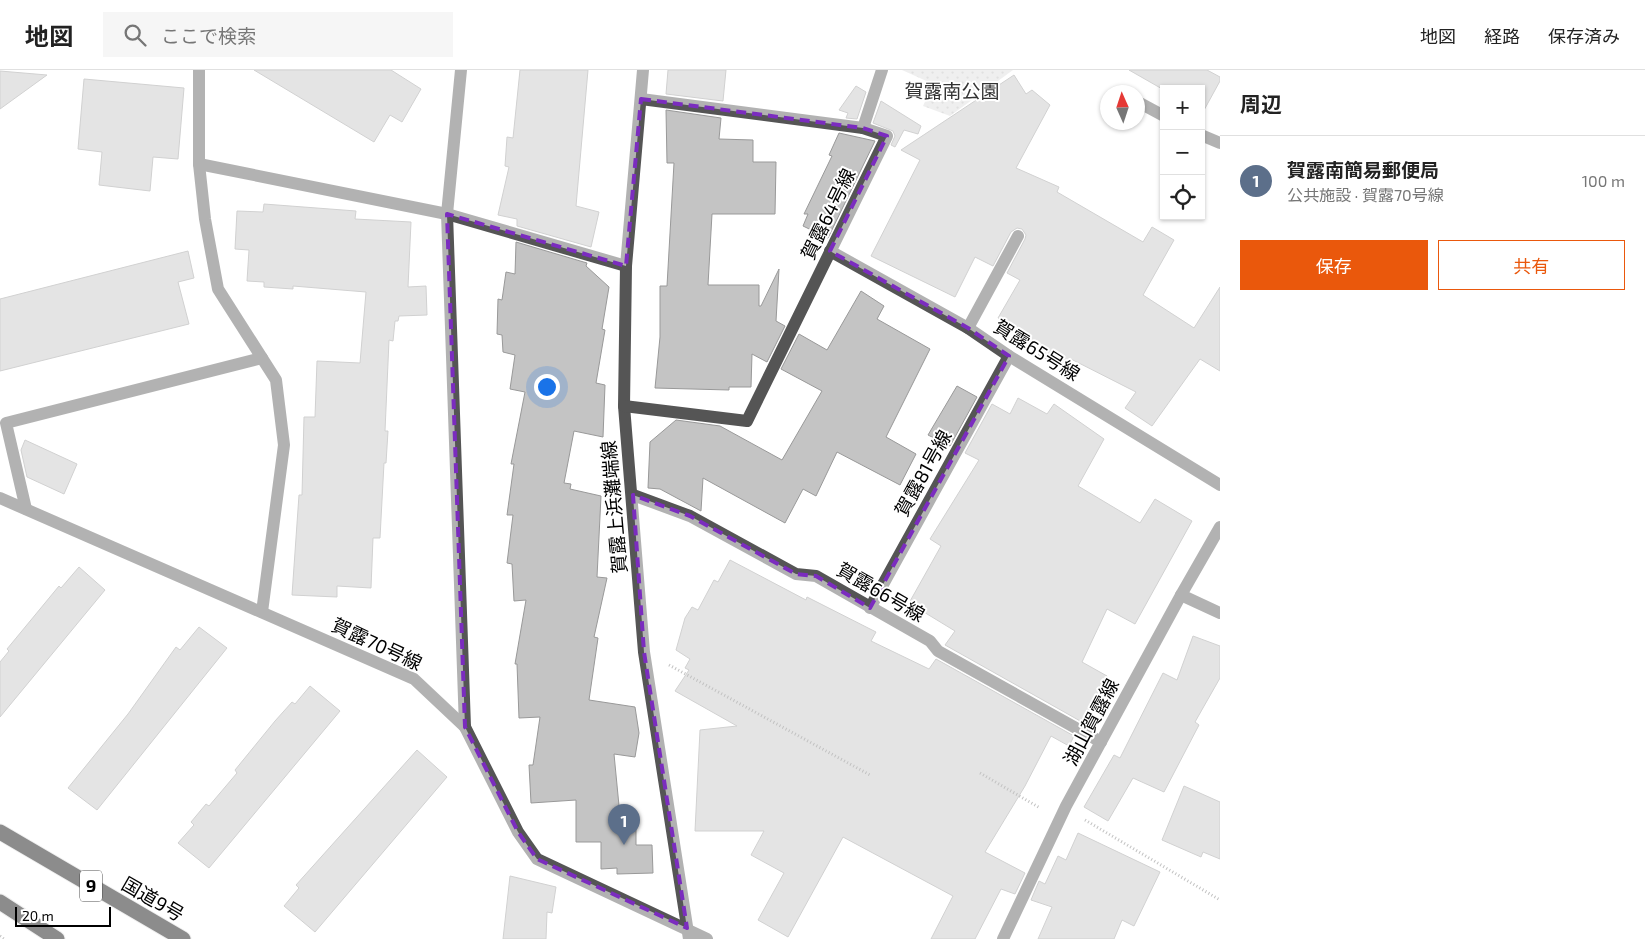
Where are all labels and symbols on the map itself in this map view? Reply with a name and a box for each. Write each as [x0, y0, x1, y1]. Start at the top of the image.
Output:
park label: 賀露南公園 [904, 79, 1000, 102]
north arrow [1100, 85, 1145, 130]
street label: 賀露64号線 [796, 164, 859, 263]
street label: 賀露65号線 [990, 314, 1085, 385]
your location [534, 374, 560, 400]
street label: 賀露81号線 [889, 426, 956, 520]
street label: 賀露上浜灘端線 [596, 440, 631, 574]
street label: 賀露66号線 [833, 557, 929, 626]
street label: 賀露70号線 [328, 613, 426, 675]
street label: 湖山賀露線 [1058, 674, 1123, 769]
pin: 1 [608, 804, 640, 845]
road number: 9 [80, 870, 102, 901]
street label: 国道9号 [118, 872, 188, 925]
scale bar [15, 904, 111, 927]

